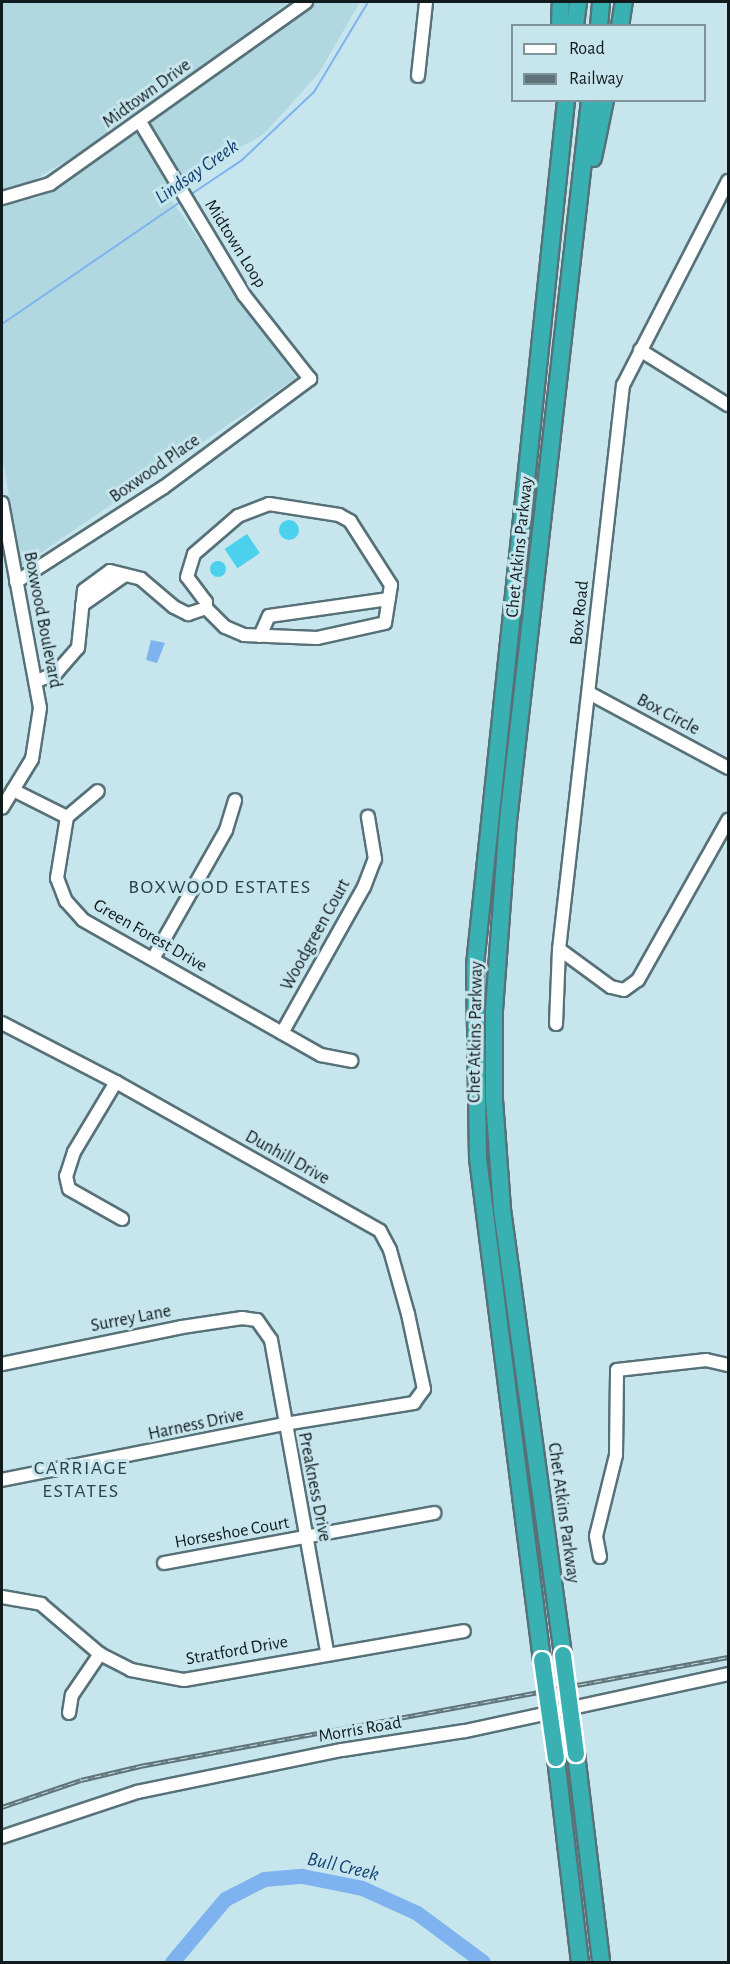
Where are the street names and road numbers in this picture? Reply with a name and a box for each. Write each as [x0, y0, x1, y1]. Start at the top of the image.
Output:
street label: Midtown Drive [99, 55, 195, 133]
street label: Midtown Loop [199, 196, 271, 292]
street label: Boxwood Place [106, 430, 204, 508]
street label: Chet Atkins Parkway [502, 475, 538, 619]
street label: Boxwood Boulevard [18, 550, 66, 690]
street label: Box Road [566, 580, 594, 646]
street label: Box Circle [633, 689, 703, 741]
street label: Woodgreen Court [276, 875, 356, 995]
street label: Green Forest Drive [89, 895, 211, 977]
street label: Chet Atkins Parkway [464, 961, 488, 1103]
street label: Dunhill Drive [241, 1126, 333, 1190]
street label: Surrey Lane [89, 1301, 173, 1337]
street label: Harness Drive [146, 1404, 246, 1446]
street label: Preakness Drive [293, 1430, 335, 1544]
street label: Chet Atkins Parkway [542, 1441, 584, 1585]
street label: Horseshoe Court [173, 1512, 291, 1554]
street label: Stratford Drive [184, 1631, 290, 1671]
street label: Morris Road [317, 1712, 403, 1748]

